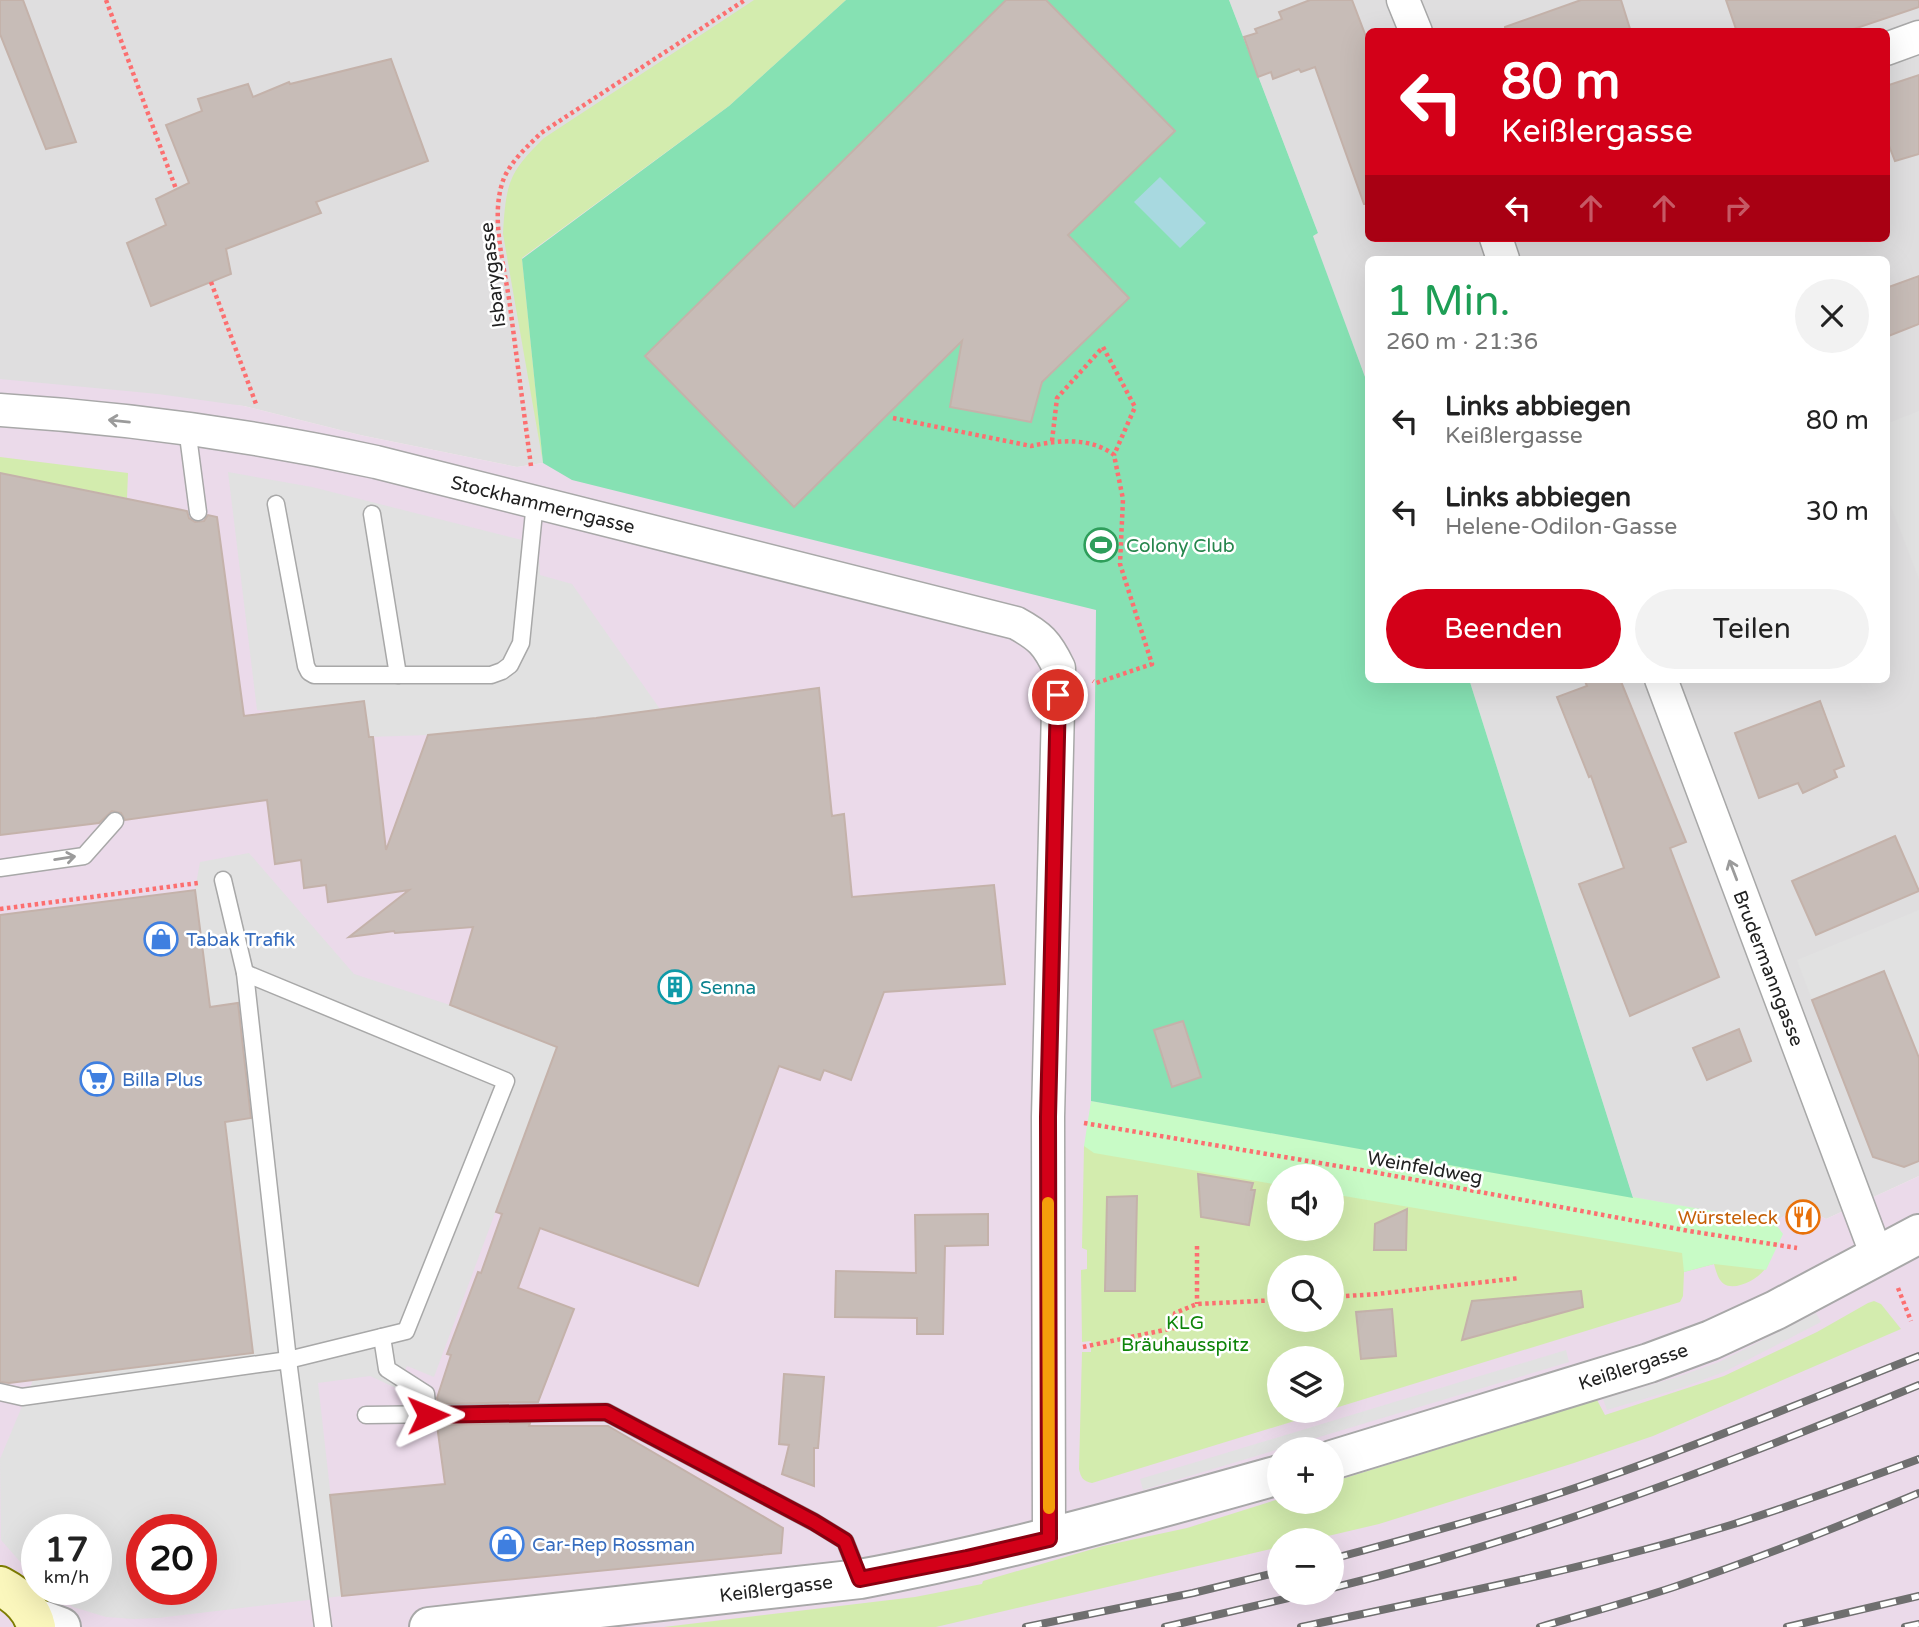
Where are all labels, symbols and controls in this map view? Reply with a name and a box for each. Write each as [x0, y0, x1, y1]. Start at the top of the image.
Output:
text: 80 m [1501, 53, 1620, 112]
icon: left [1386, 56, 1477, 147]
text: Keißlergasse [1501, 113, 1693, 151]
icon: left [1499, 189, 1537, 227]
icon: ahead [1572, 189, 1610, 227]
icon: ahead [1645, 189, 1683, 227]
icon: right [1718, 189, 1756, 227]
street label: Isbarygasse [476, 221, 510, 329]
text: 1 Min. [1386, 276, 1510, 327]
button: close [1795, 279, 1869, 353]
text: 260 m · 21:36 [1386, 328, 1538, 356]
text: Links abbiegen [1445, 391, 1631, 422]
icon: left [1386, 402, 1424, 440]
text: 80 m [1806, 405, 1869, 436]
one-way arrow [108, 415, 131, 428]
text: Keißlergasse [1445, 422, 1583, 450]
street label: Stockhammerngasse [448, 471, 637, 538]
text: Links abbiegen [1445, 482, 1631, 513]
icon: left [1386, 493, 1424, 531]
text: 30 m [1806, 496, 1869, 527]
text: Helene-Odilon-Gasse [1445, 513, 1677, 541]
sports icon: Colony Club [1082, 526, 1120, 564]
place label: Colony Club [1126, 535, 1235, 557]
button: Beenden [1386, 589, 1621, 669]
button: Teilen [1635, 589, 1869, 669]
pin [1028, 665, 1088, 725]
icon: arrive [1039, 676, 1077, 714]
one-way arrow [53, 852, 76, 865]
one-way arrow [1725, 859, 1738, 881]
street label: Brudermanngasse [1728, 887, 1808, 1049]
shop icon: Tabak Trafik [142, 920, 180, 958]
place label: Tabak Trafik [186, 929, 295, 951]
building icon: Senna [656, 968, 694, 1006]
place label: Senna [700, 977, 756, 999]
supermarket icon: Billa Plus [78, 1060, 116, 1098]
place label: Billa Plus [122, 1069, 203, 1091]
street label: Weinfeldweg [1365, 1147, 1484, 1189]
map controls [1267, 1164, 1344, 1605]
button: sound [1267, 1164, 1344, 1241]
restaurant icon: Würsteleck [1784, 1198, 1822, 1236]
place label: Würsteleck [1678, 1207, 1778, 1229]
button: search [1267, 1255, 1344, 1332]
park label: KLG Bräuhausspitz [1121, 1312, 1249, 1356]
street label: Keißlergasse [1576, 1339, 1691, 1395]
button: layers [1267, 1346, 1344, 1423]
position arrow [391, 1378, 465, 1452]
button: + [1267, 1437, 1344, 1514]
speed limit sign: 20 [126, 1514, 217, 1605]
shop icon: Car-Rep Rossman [488, 1525, 526, 1563]
button: − [1267, 1528, 1344, 1605]
text: 17 [45, 1529, 88, 1571]
place label: Car-Rep Rossman [532, 1534, 695, 1556]
text: km/h [44, 1566, 89, 1588]
street label: Keißlergasse [718, 1571, 834, 1607]

